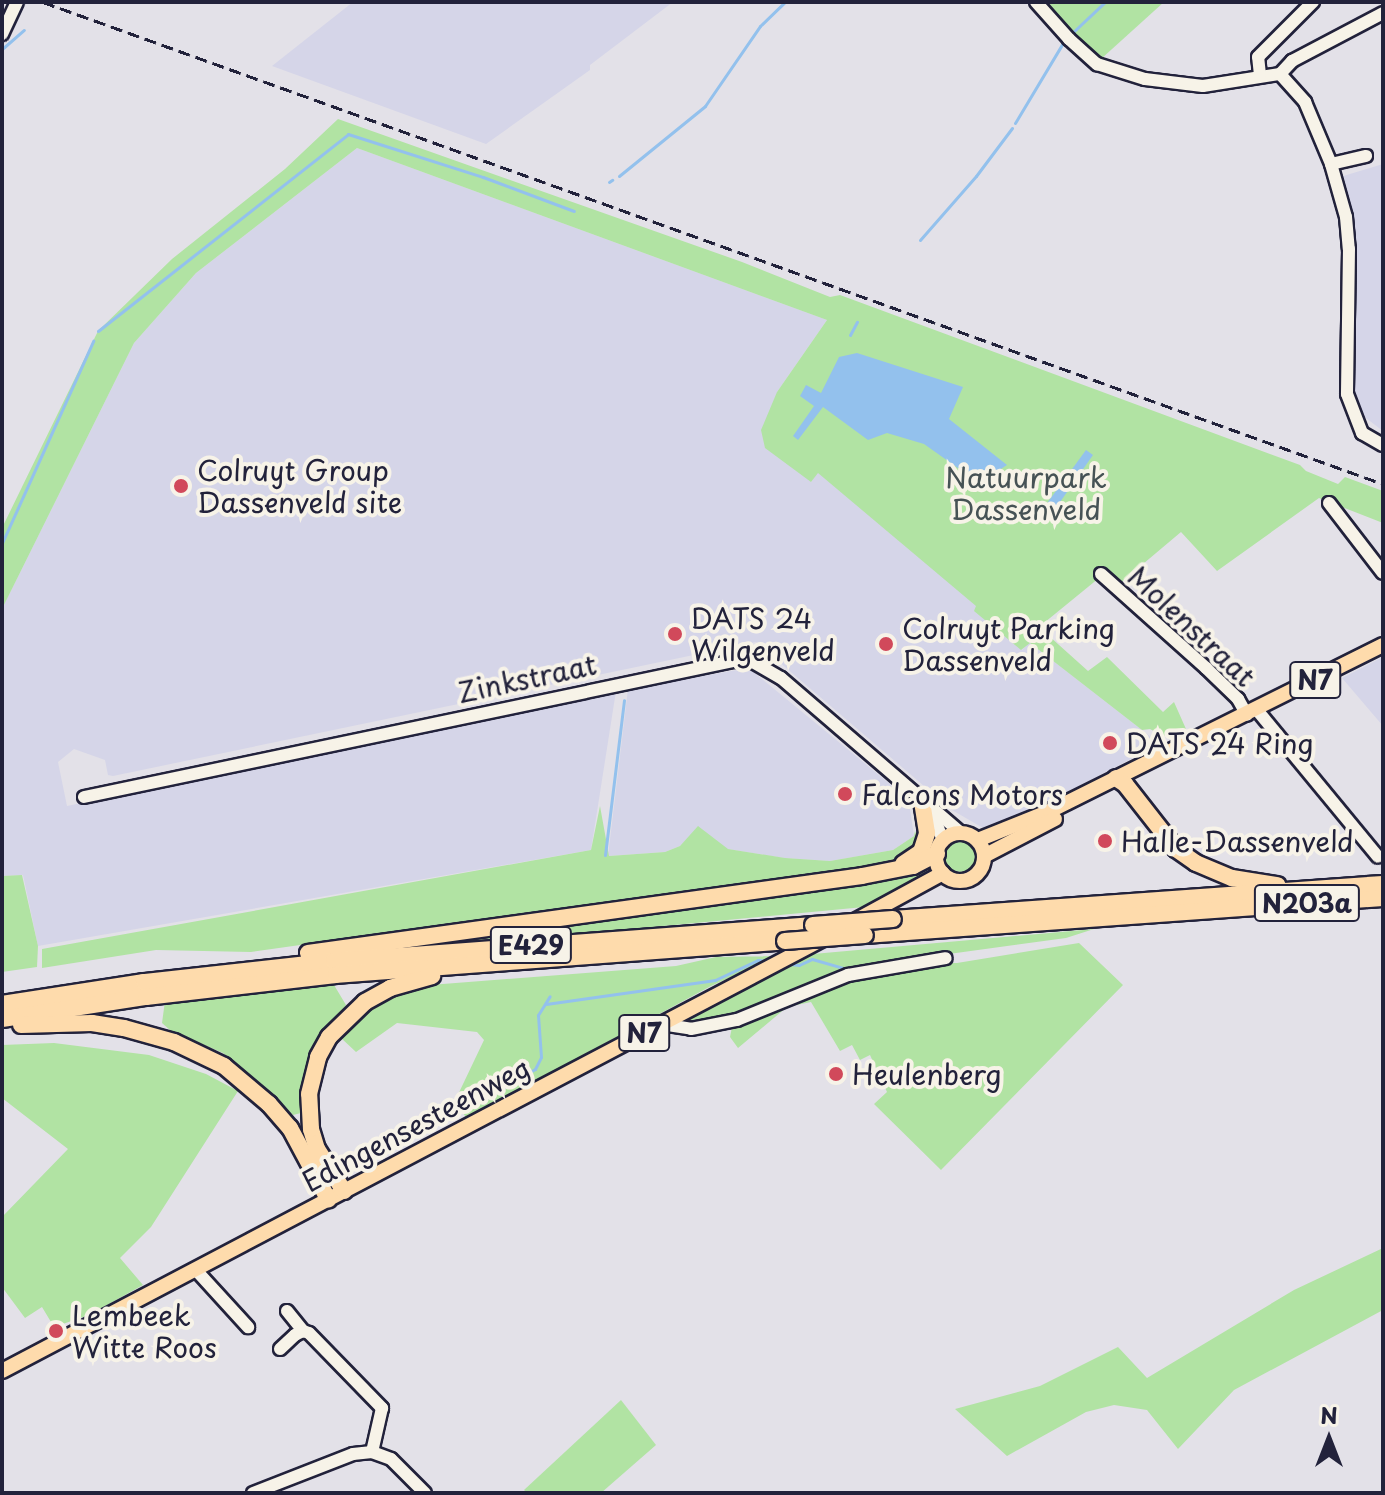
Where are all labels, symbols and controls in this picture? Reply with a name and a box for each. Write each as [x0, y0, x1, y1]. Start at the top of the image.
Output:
place label: Colruyt Group Dassenveld site [197, 453, 403, 519]
park label: Natuurpark Dassenveld [945, 460, 1107, 526]
marker: Colruyt Group Dassenveld site [172, 477, 190, 495]
street label: Molenstraat [1122, 559, 1262, 693]
place label: DATS 24 Wilgenveld [691, 601, 835, 667]
place label: Colruyt Parking Dassenveld [902, 611, 1115, 677]
marker: DATS 24 Wilgenveld [666, 625, 684, 643]
marker: Colruyt Parking Dassenveld [877, 635, 895, 653]
street label: Zinkstraat [455, 647, 599, 709]
road number: N7 [1289, 658, 1341, 702]
place label: DATS 24 Ring [1126, 726, 1318, 760]
marker: DATS 24 Ring [1101, 734, 1119, 752]
place label: Falcons Motors [861, 777, 1063, 811]
marker: Falcons Motors [836, 785, 854, 803]
place label: Halle-Dassenveld [1121, 824, 1354, 858]
marker: Halle-Dassenveld [1096, 832, 1114, 850]
road number: N203a [1253, 881, 1361, 925]
road number: E429 [489, 923, 573, 967]
road number: N7 [618, 1011, 670, 1055]
street label: Edingensesteenweg [297, 1050, 535, 1198]
place label: Heulenberg [852, 1057, 1002, 1091]
marker: Heulenberg [827, 1065, 845, 1083]
place label: Lembeek Witte Roos [72, 1298, 218, 1364]
marker: Lembeek Witte Roos [47, 1322, 65, 1340]
text: N [1320, 1398, 1338, 1431]
north arrow [1289, 1399, 1369, 1479]

